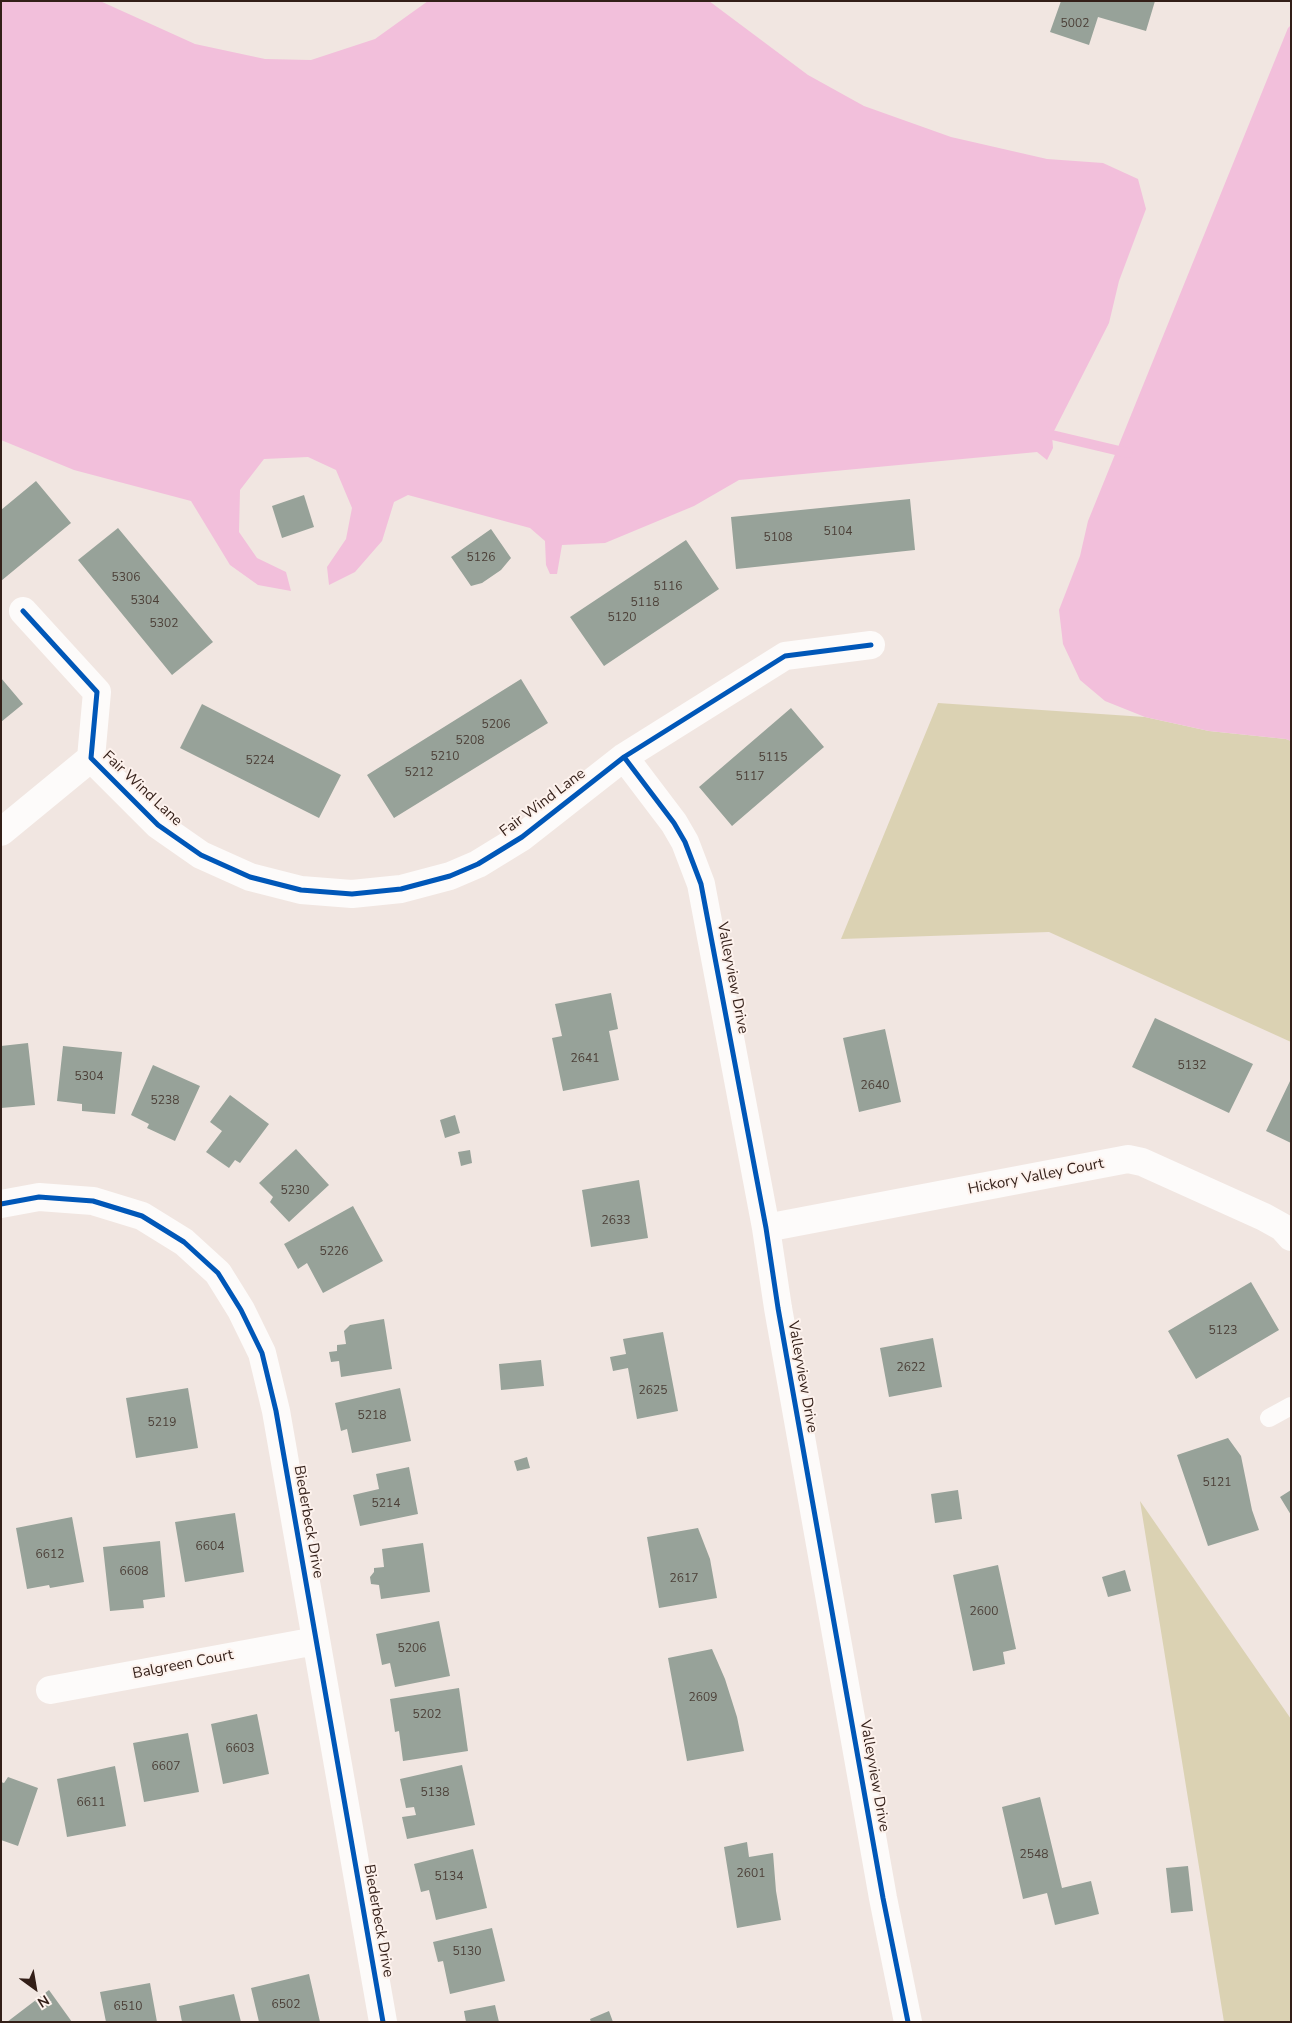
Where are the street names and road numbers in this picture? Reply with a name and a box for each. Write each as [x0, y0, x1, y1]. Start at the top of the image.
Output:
street label: Fair Wind Lane [98, 748, 186, 830]
street label: Fair Wind Lane [497, 765, 589, 841]
street label: Valleyview Drive [712, 921, 752, 1035]
street label: Hickory Valley Court [967, 1155, 1105, 1199]
street label: Valleyview Drive [783, 1320, 821, 1434]
street label: Biederbeck Drive [289, 1464, 327, 1580]
street label: Balgreen Court [131, 1646, 235, 1684]
street label: Valleyview Drive [855, 1719, 893, 1833]
street label: Biederbeck Drive [359, 1863, 397, 1979]

